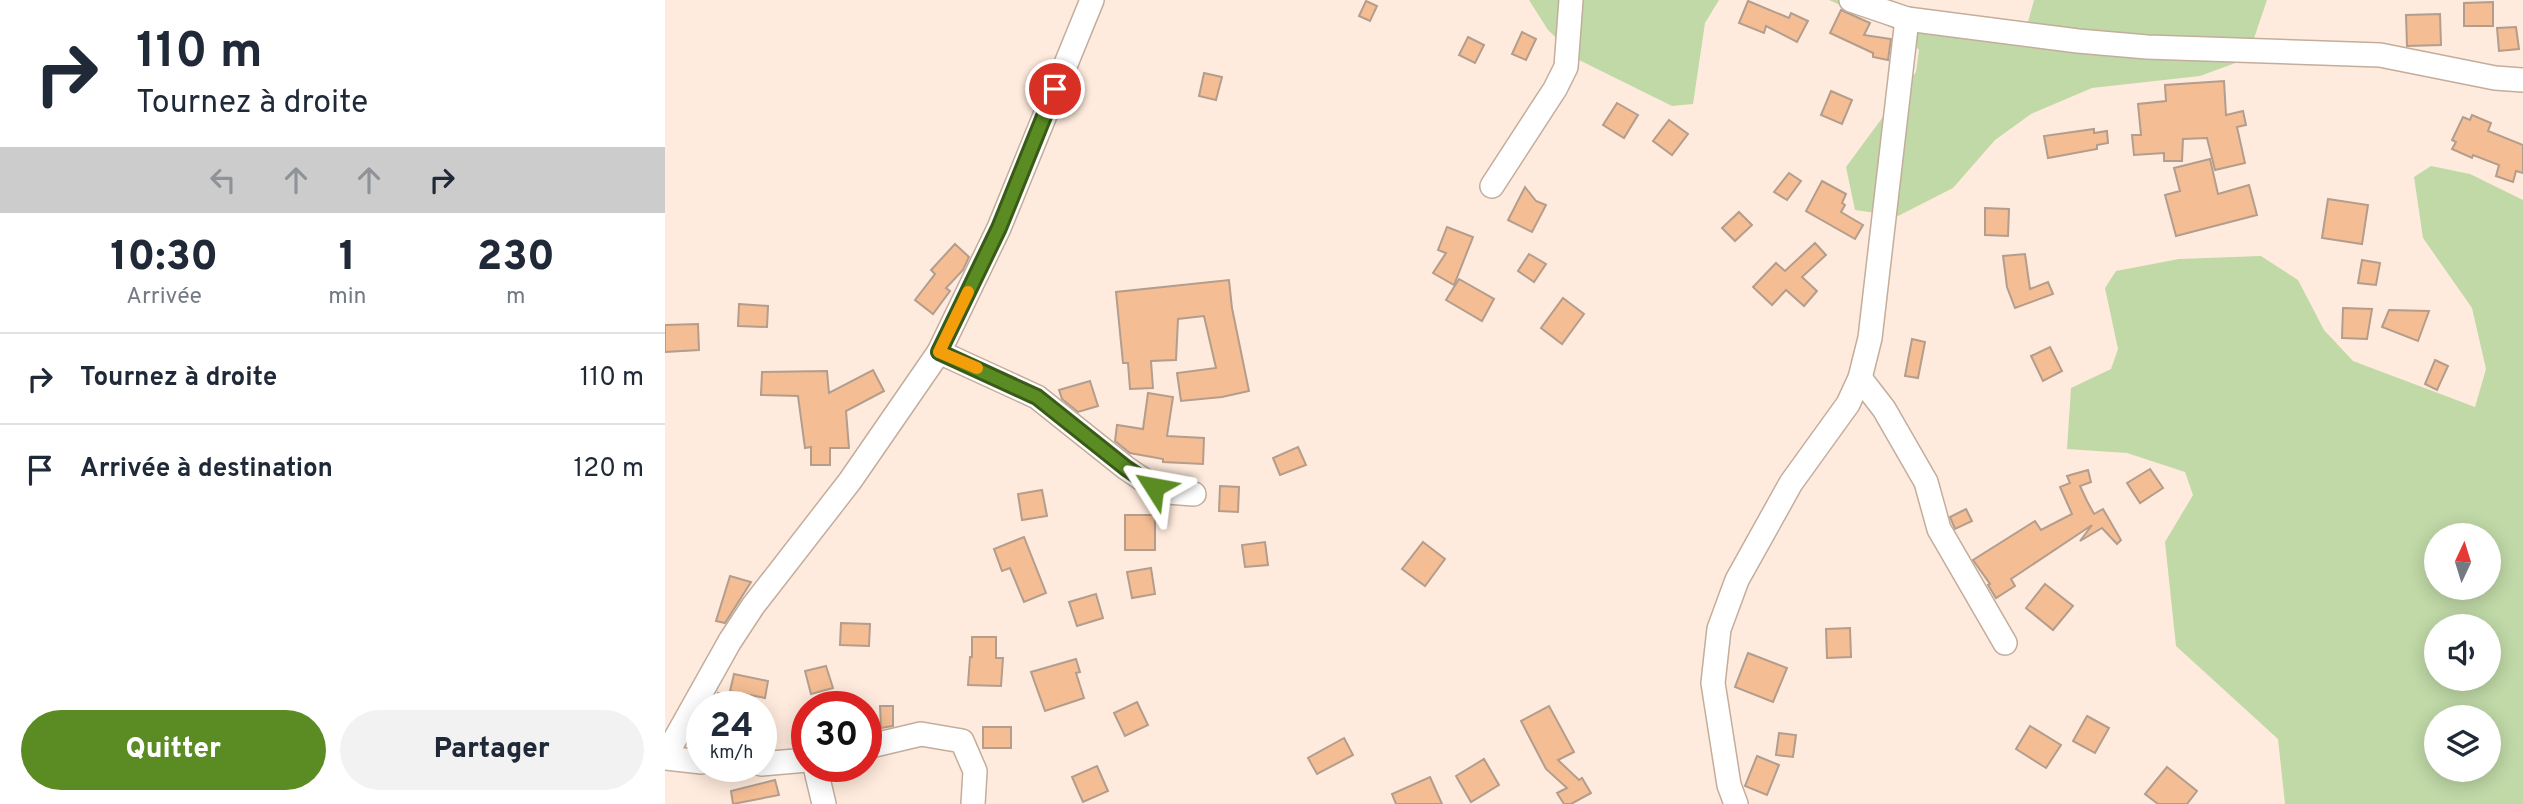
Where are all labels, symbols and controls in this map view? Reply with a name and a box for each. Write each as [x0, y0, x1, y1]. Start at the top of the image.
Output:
text: 110 m [136, 23, 263, 85]
icon: right [21, 28, 112, 119]
pin [1025, 59, 1085, 119]
icon: arrive [1036, 70, 1074, 108]
text: Tournez à droite [136, 84, 368, 124]
icon: left [204, 161, 242, 199]
icon: ahead [277, 161, 315, 199]
icon: ahead [350, 161, 388, 199]
icon: right [423, 161, 461, 199]
text: 10:30 [110, 232, 218, 285]
text: 1 [339, 232, 356, 285]
text: 230 [477, 232, 555, 285]
text: Arrivée [126, 283, 202, 312]
text: min [328, 283, 367, 312]
text: m [506, 283, 526, 312]
icon: right [21, 360, 59, 398]
text: Tournez à droite [80, 362, 277, 395]
text: 110 m [580, 362, 644, 395]
position arrow [1117, 450, 1191, 524]
icon: arrive [21, 451, 59, 489]
text: Arrivée à destination [80, 453, 333, 486]
text: 120 m [574, 453, 644, 486]
north arrow [2424, 523, 2501, 600]
map controls [2424, 523, 2501, 782]
button: sound [2424, 614, 2501, 691]
speed limit sign: 30 [791, 691, 882, 782]
text: 24 [710, 705, 753, 749]
button: layers [2424, 705, 2501, 782]
button: Quitter [21, 710, 326, 790]
button: Partager [340, 710, 644, 790]
text: km/h [710, 742, 753, 765]

